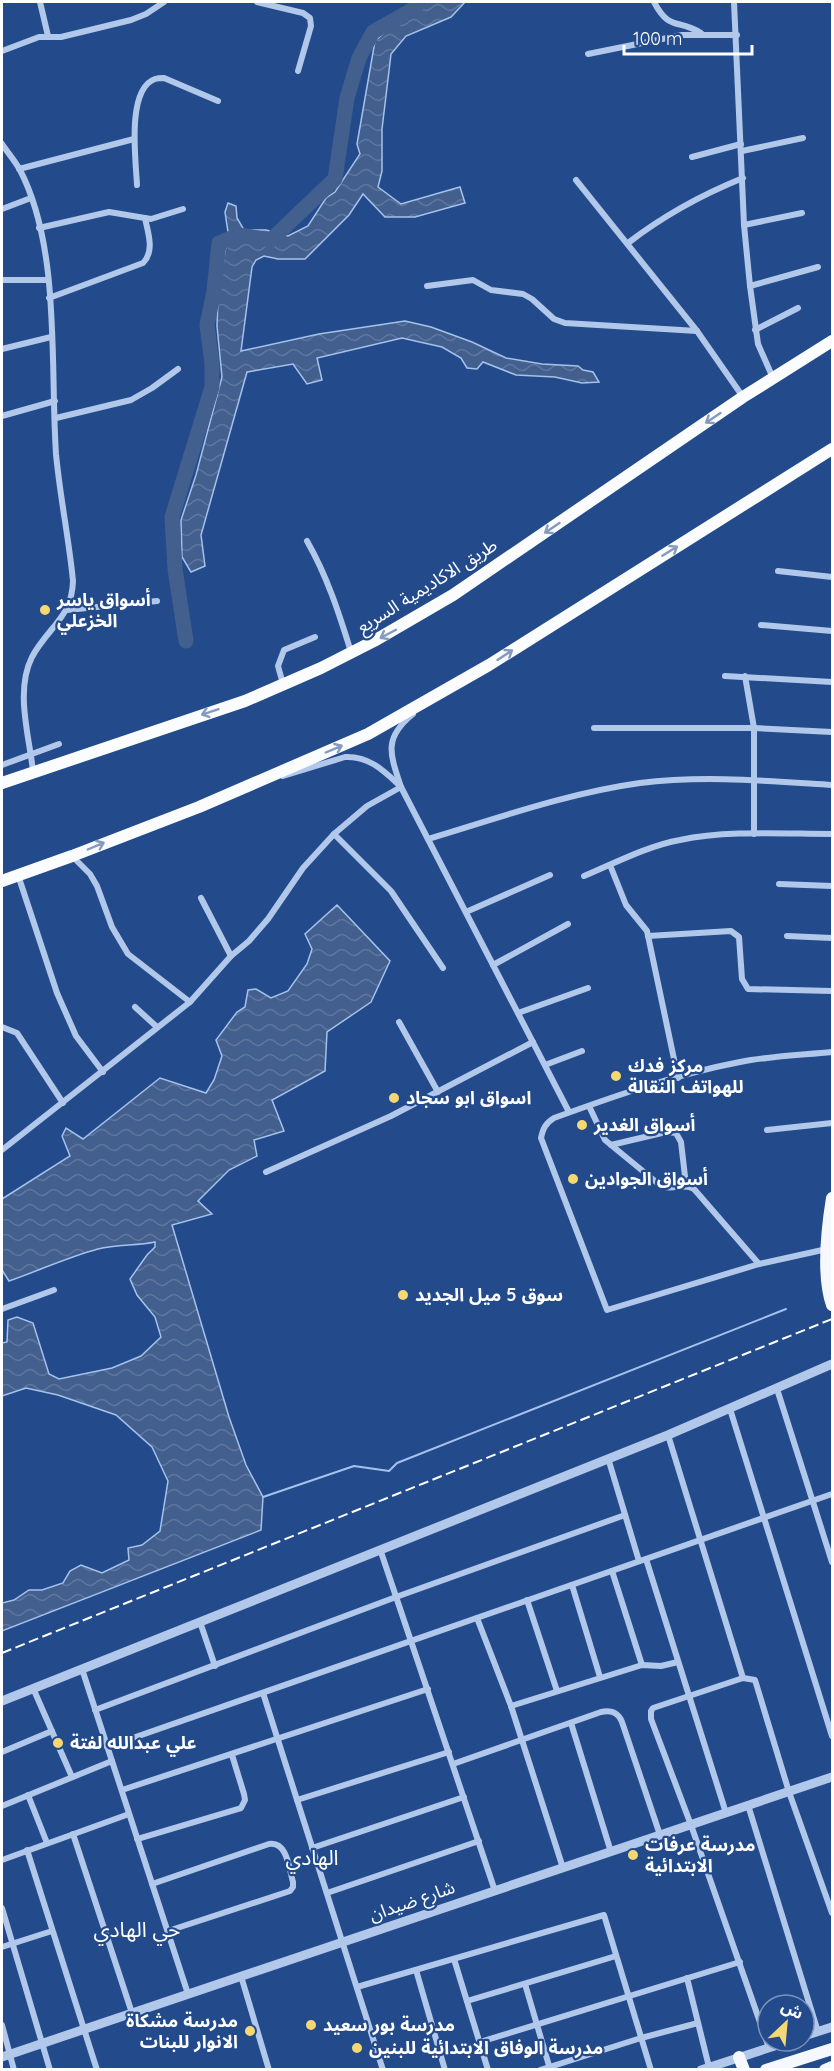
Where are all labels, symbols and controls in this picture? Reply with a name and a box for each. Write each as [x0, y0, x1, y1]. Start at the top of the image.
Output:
scale bar [624, 18, 752, 56]
text: 100 m [633, 27, 682, 50]
one-way arrow [705, 412, 721, 424]
one-way arrow [544, 522, 560, 534]
street label: طريق الاكاديمية السريع [352, 533, 503, 641]
one-way arrow [661, 544, 678, 556]
place label: أسواق ياسر الخزعلي [56, 587, 151, 635]
marker: أسواق ياسر الخزعلي [38, 603, 52, 617]
one-way arrow [380, 628, 397, 640]
one-way arrow [496, 648, 513, 660]
one-way arrow [201, 708, 220, 719]
one-way arrow [325, 742, 343, 754]
one-way arrow [86, 840, 104, 851]
place label: مركز فدك للهواتف النقالة [628, 1054, 744, 1098]
marker: مركز فدك للهواتف النقالة [609, 1069, 623, 1083]
place label: اسواق ابو سجاد [406, 1086, 531, 1109]
marker: اسواق ابو سجاد [387, 1091, 401, 1105]
place label: أسواق الغدير [593, 1112, 695, 1136]
marker: أسواق الغدير [575, 1118, 589, 1132]
place label: أسواق الجوادين [585, 1166, 708, 1190]
marker: أسواق الجوادين [566, 1172, 580, 1186]
place label: سوق 5 ميل الجديد [415, 1283, 563, 1306]
marker: سوق 5 ميل الجديد [396, 1288, 410, 1302]
place label: علي عبدالله لفتة [70, 1731, 197, 1757]
marker: علي عبدالله لفتة [51, 1736, 65, 1750]
place label: مدرسة عرفات الابتدائية [645, 1833, 756, 1877]
district label: الهادي [285, 1844, 339, 1874]
marker: مدرسة عرفات الابتدائية [626, 1848, 640, 1862]
street label: شارع ضيدان [366, 1875, 459, 1929]
district label: حي الهادي [94, 1916, 180, 1946]
north arrow [756, 1993, 816, 2053]
text: ش [778, 1996, 807, 2023]
place label: مدرسة مشكاة الانوار للبنات [126, 2009, 238, 2053]
place label: مدرسة بور سعيد [323, 2013, 455, 2036]
marker: مدرسة بور سعيد [304, 2018, 318, 2032]
marker: مدرسة مشكاة الانوار للبنات [243, 2024, 257, 2038]
place label: مدرسة الوفاق الابتدائية للبنين [369, 2036, 603, 2059]
marker: مدرسة الوفاق الابتدائية للبنين [350, 2041, 364, 2055]

